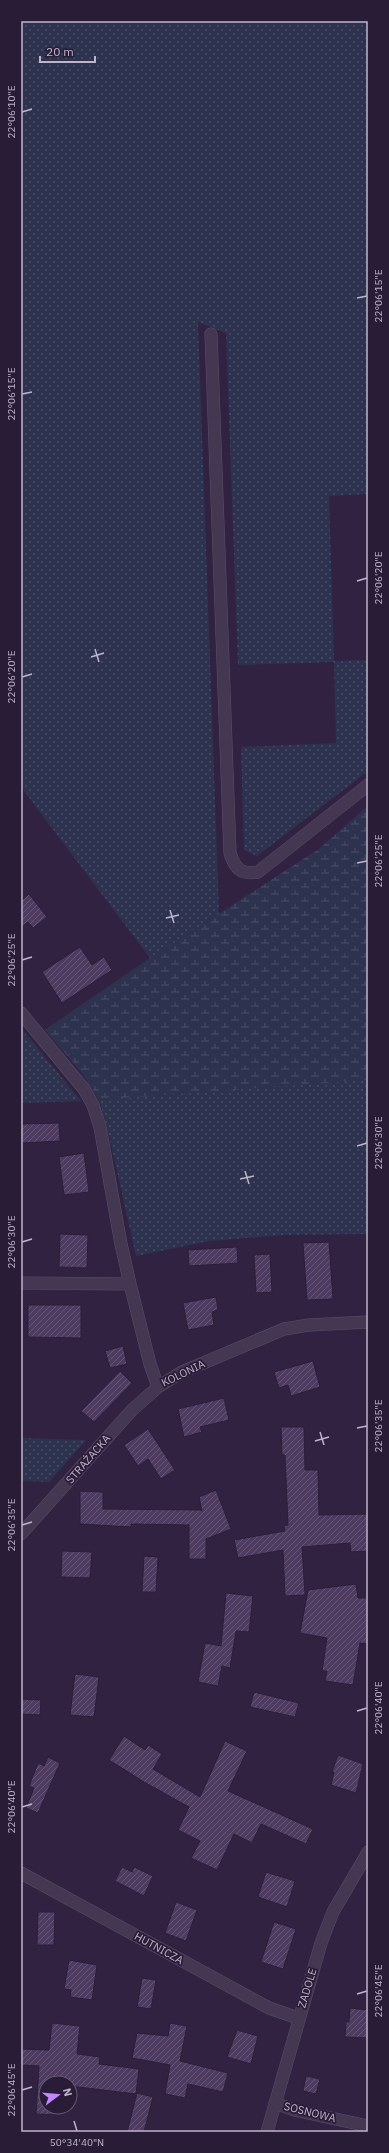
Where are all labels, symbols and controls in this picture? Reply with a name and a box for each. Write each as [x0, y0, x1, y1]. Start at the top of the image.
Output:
scale bar [40, 38, 95, 64]
text: 20 m [46, 44, 74, 59]
text: 22°06'10"E [5, 85, 18, 139]
text: 22°06'15"E [372, 269, 385, 323]
text: 22°06'15"E [5, 367, 18, 421]
text: 22°06'20"E [372, 551, 385, 605]
text: 22°06'20"E [5, 650, 18, 704]
text: 22°06'25"E [372, 834, 385, 888]
text: 22°06'25"E [5, 933, 18, 987]
text: 22°06'30"E [372, 1116, 385, 1170]
text: 22°06'30"E [5, 1215, 18, 1269]
street label: KOLONIA [159, 1356, 207, 1390]
text: 22°06'35"E [372, 1399, 385, 1453]
street label: STRAŻACKA [63, 1431, 113, 1487]
text: 22°06'35"E [5, 1498, 18, 1552]
text: 22°06'40"E [372, 1681, 385, 1735]
text: 22°06'40"E [5, 1780, 18, 1834]
street label: HUTNICZA [132, 1929, 186, 1967]
text: 22°06'45"E [372, 1964, 385, 2018]
street label: ZADOLE [294, 1967, 320, 2009]
text: 22°06'45"E [5, 2063, 18, 2117]
north arrow [38, 2075, 78, 2115]
text: N [60, 2086, 75, 2098]
street label: SOSNOWA [283, 2099, 337, 2125]
text: 50°34'40"N [50, 2136, 104, 2149]

